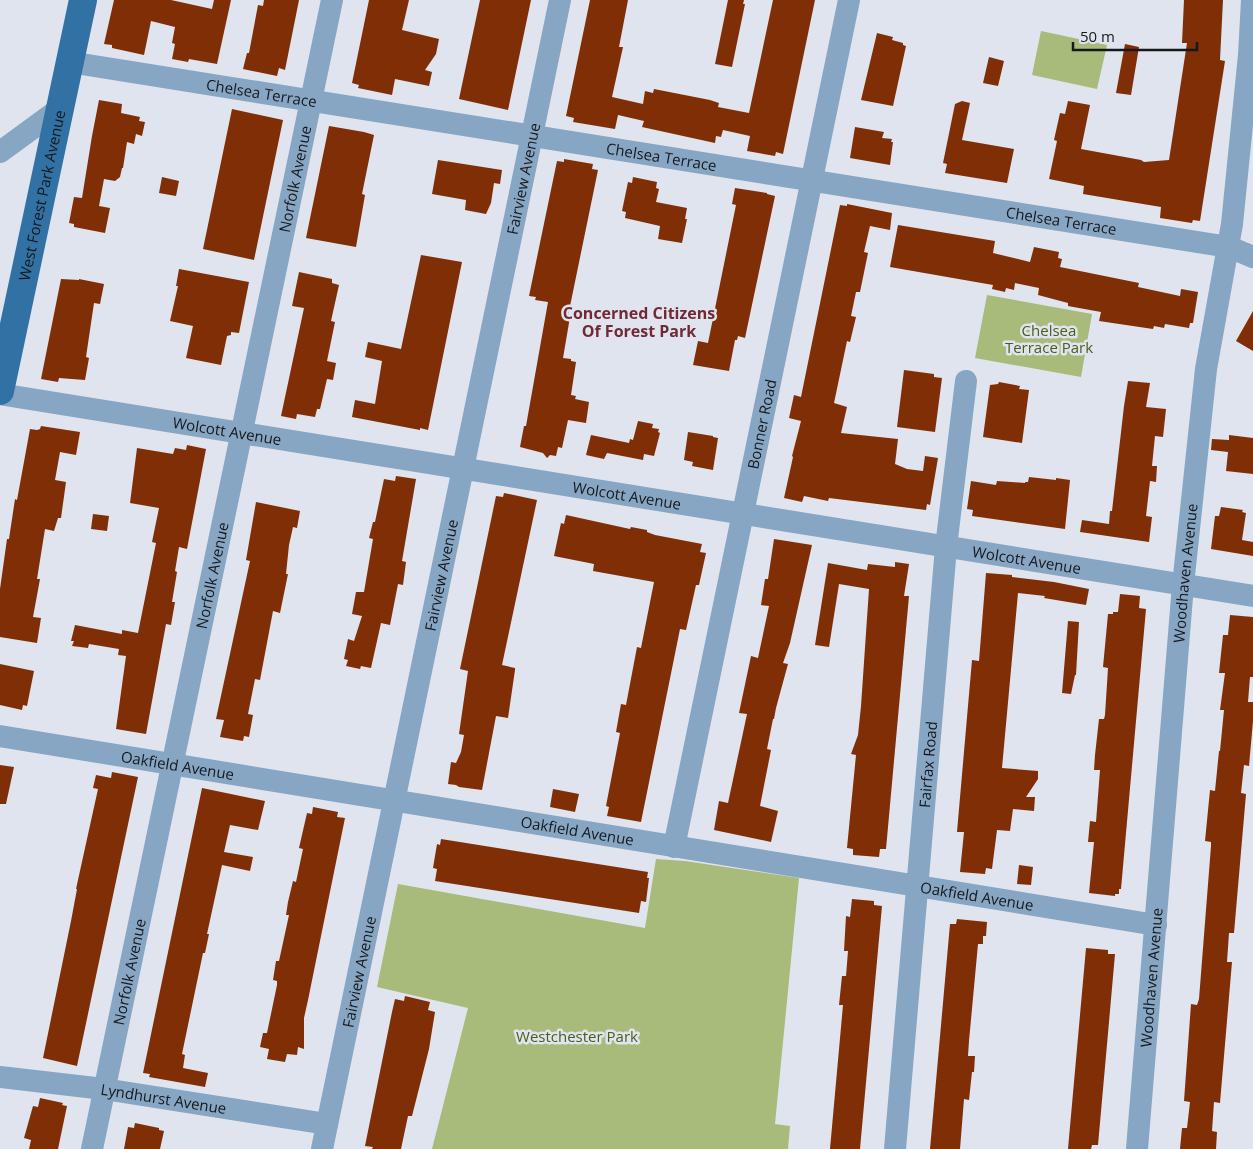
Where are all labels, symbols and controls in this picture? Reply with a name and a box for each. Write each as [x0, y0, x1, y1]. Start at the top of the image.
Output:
scale bar [1073, 20, 1197, 52]
text: 50 m [1080, 26, 1115, 46]
street label: Chelsea Terrace [205, 74, 318, 111]
street label: West Forest Park Avenue [14, 108, 69, 283]
street label: Fairview Avenue [502, 121, 544, 236]
street label: Norfolk Avenue [274, 124, 315, 234]
street label: Chelsea Terrace [605, 138, 718, 175]
street label: Chelsea Terrace [1005, 202, 1118, 239]
district label: Concerned Citizens Of Forest Park [563, 302, 715, 342]
park label: Chelsea Terrace Park [1005, 320, 1093, 357]
street label: Bonner Road [742, 377, 780, 471]
street label: Wolcott Avenue [171, 412, 283, 449]
street label: Wolcott Avenue [571, 476, 683, 514]
street label: Woodhaven Avenue [1168, 502, 1202, 643]
street label: Fairview Avenue [420, 518, 462, 633]
street label: Norfolk Avenue [191, 520, 233, 630]
street label: Wolcott Avenue [971, 541, 1083, 578]
street label: Fairfax Road [914, 720, 941, 809]
street label: Oakfield Avenue [120, 746, 236, 784]
street label: Oakfield Avenue [519, 811, 635, 849]
street label: Oakfield Avenue [919, 877, 1035, 915]
street label: Woodhaven Avenue [1135, 907, 1167, 1048]
street label: Fairview Avenue [337, 914, 380, 1029]
street label: Norfolk Avenue [108, 917, 150, 1027]
park label: Westchester Park [516, 1026, 638, 1046]
street label: Lyndhurst Avenue [99, 1079, 228, 1118]

